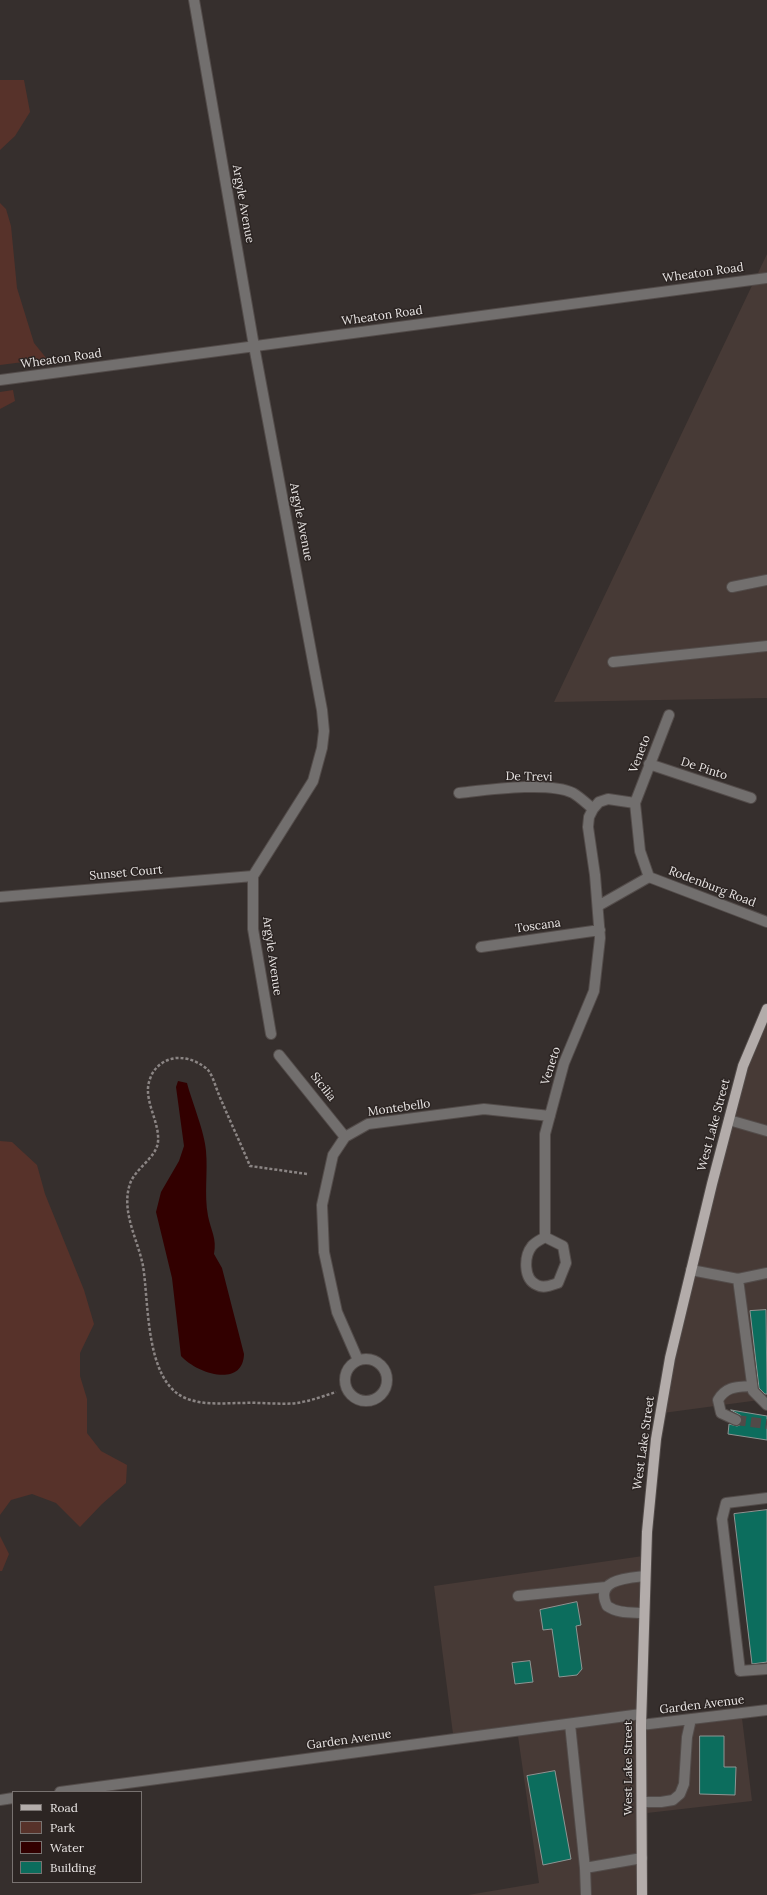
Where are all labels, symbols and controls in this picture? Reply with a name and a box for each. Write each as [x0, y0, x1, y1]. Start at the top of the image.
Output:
street label: Argyle Avenue [229, 164, 257, 244]
street label: Wheaton Road [661, 260, 745, 286]
street label: Wheaton Road [340, 303, 424, 329]
street label: Wheaton Road [19, 346, 103, 372]
street label: Argyle Avenue [286, 482, 316, 562]
street label: Veneto [626, 733, 654, 775]
street label: De Pinto [679, 755, 729, 783]
street label: De Trevi [505, 769, 553, 785]
street label: Sunset Court [89, 863, 163, 883]
street label: Rodenburg Road [666, 864, 758, 910]
street label: Argyle Avenue [259, 916, 285, 996]
street label: Toscana [514, 916, 562, 936]
street label: Veneto [538, 1045, 564, 1087]
street label: Sicilia [307, 1070, 339, 1104]
street label: West Lake Street [695, 1077, 733, 1173]
street label: Montebello [367, 1096, 431, 1120]
street label: West Lake Street [630, 1395, 658, 1491]
street label: Garden Avenue [659, 1693, 745, 1717]
street label: West Lake Street [622, 1721, 636, 1815]
street label: Garden Avenue [306, 1727, 392, 1753]
legend [12, 1791, 142, 1883]
text: Road [50, 1800, 78, 1815]
text: Park [50, 1820, 75, 1835]
text: Water [50, 1840, 84, 1855]
text: Building [50, 1860, 96, 1875]

